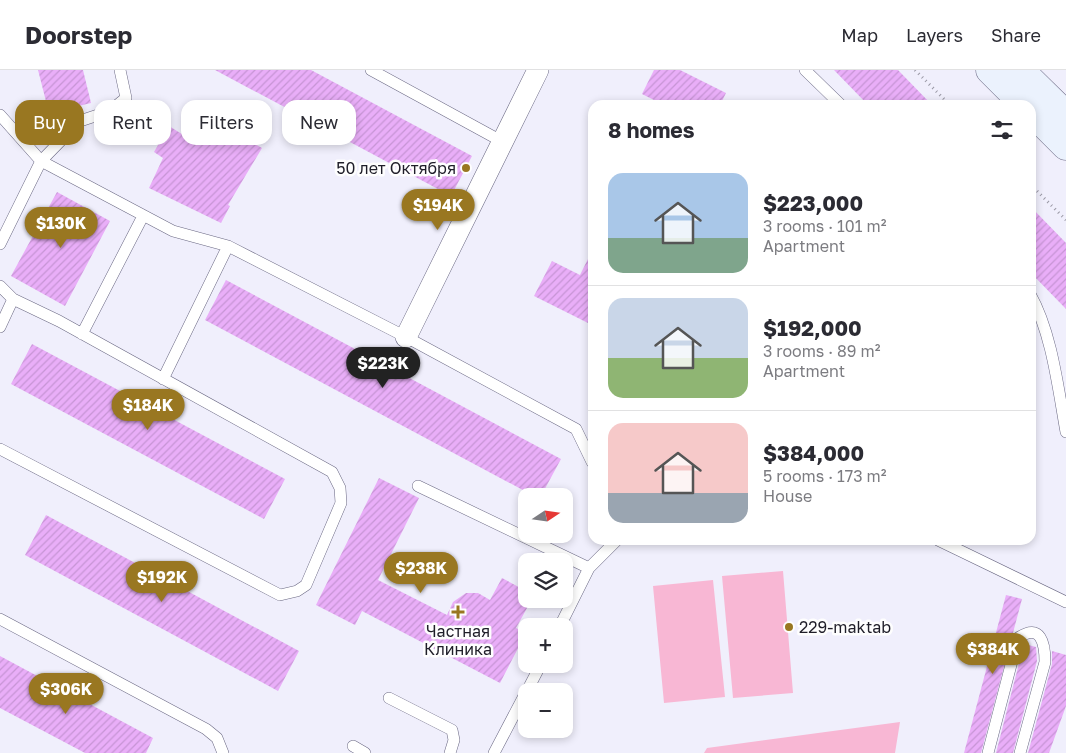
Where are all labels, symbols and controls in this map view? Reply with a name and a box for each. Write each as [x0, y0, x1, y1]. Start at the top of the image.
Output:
text: Doorstep [25, 20, 132, 49]
text: Map [841, 24, 878, 46]
text: Layers [906, 24, 963, 46]
text: Share [991, 24, 1041, 46]
chip: Buy [15, 100, 84, 145]
chip: Rent [94, 100, 171, 145]
chip: Filters [181, 100, 272, 145]
chip: New [282, 100, 356, 145]
icon: filters [988, 116, 1016, 144]
text: 8 homes [608, 117, 695, 143]
place label: 50 лет Октября [336, 158, 456, 178]
marker: 50 лет Октября [460, 162, 472, 174]
pin: $194K [403, 189, 473, 231]
text: $223,000 [763, 190, 863, 216]
icon: home [648, 193, 708, 253]
text: $194K [413, 195, 463, 215]
pin: $130K [26, 206, 96, 249]
text: $130K [36, 213, 86, 233]
text: 3 rooms · 101 m² [763, 216, 886, 236]
text: Apartment [763, 236, 845, 256]
text: $192,000 [763, 315, 862, 341]
icon: home [648, 318, 708, 378]
text: 3 rooms · 89 m² [763, 341, 880, 361]
pin: $223K [348, 346, 418, 389]
text: $223K [357, 353, 409, 373]
text: Apartment [763, 361, 845, 381]
pin: $184K [113, 388, 183, 431]
text: $184K [123, 395, 173, 415]
text: $384,000 [763, 440, 864, 466]
icon: home [648, 443, 708, 503]
text: 5 rooms · 173 m² [763, 466, 887, 486]
text: House [763, 486, 812, 506]
north arrow [518, 488, 572, 542]
map controls [518, 488, 573, 738]
pin: $238K [386, 552, 456, 594]
button: layers [518, 553, 573, 608]
text: $238K [395, 558, 447, 578]
pin: $192K [127, 560, 197, 603]
text: $192K [137, 567, 187, 587]
marker: Частная Клиника [451, 605, 465, 619]
place label: 229-maktab [799, 617, 891, 637]
button: + [518, 618, 573, 673]
place label: Частная Клиника [424, 621, 492, 659]
marker: 229-maktab [783, 621, 795, 633]
pin: $384K [958, 632, 1028, 675]
text: $384K [967, 639, 1019, 659]
pin: $306K [31, 672, 101, 715]
text: $306K [40, 679, 92, 699]
button: − [518, 683, 573, 738]

